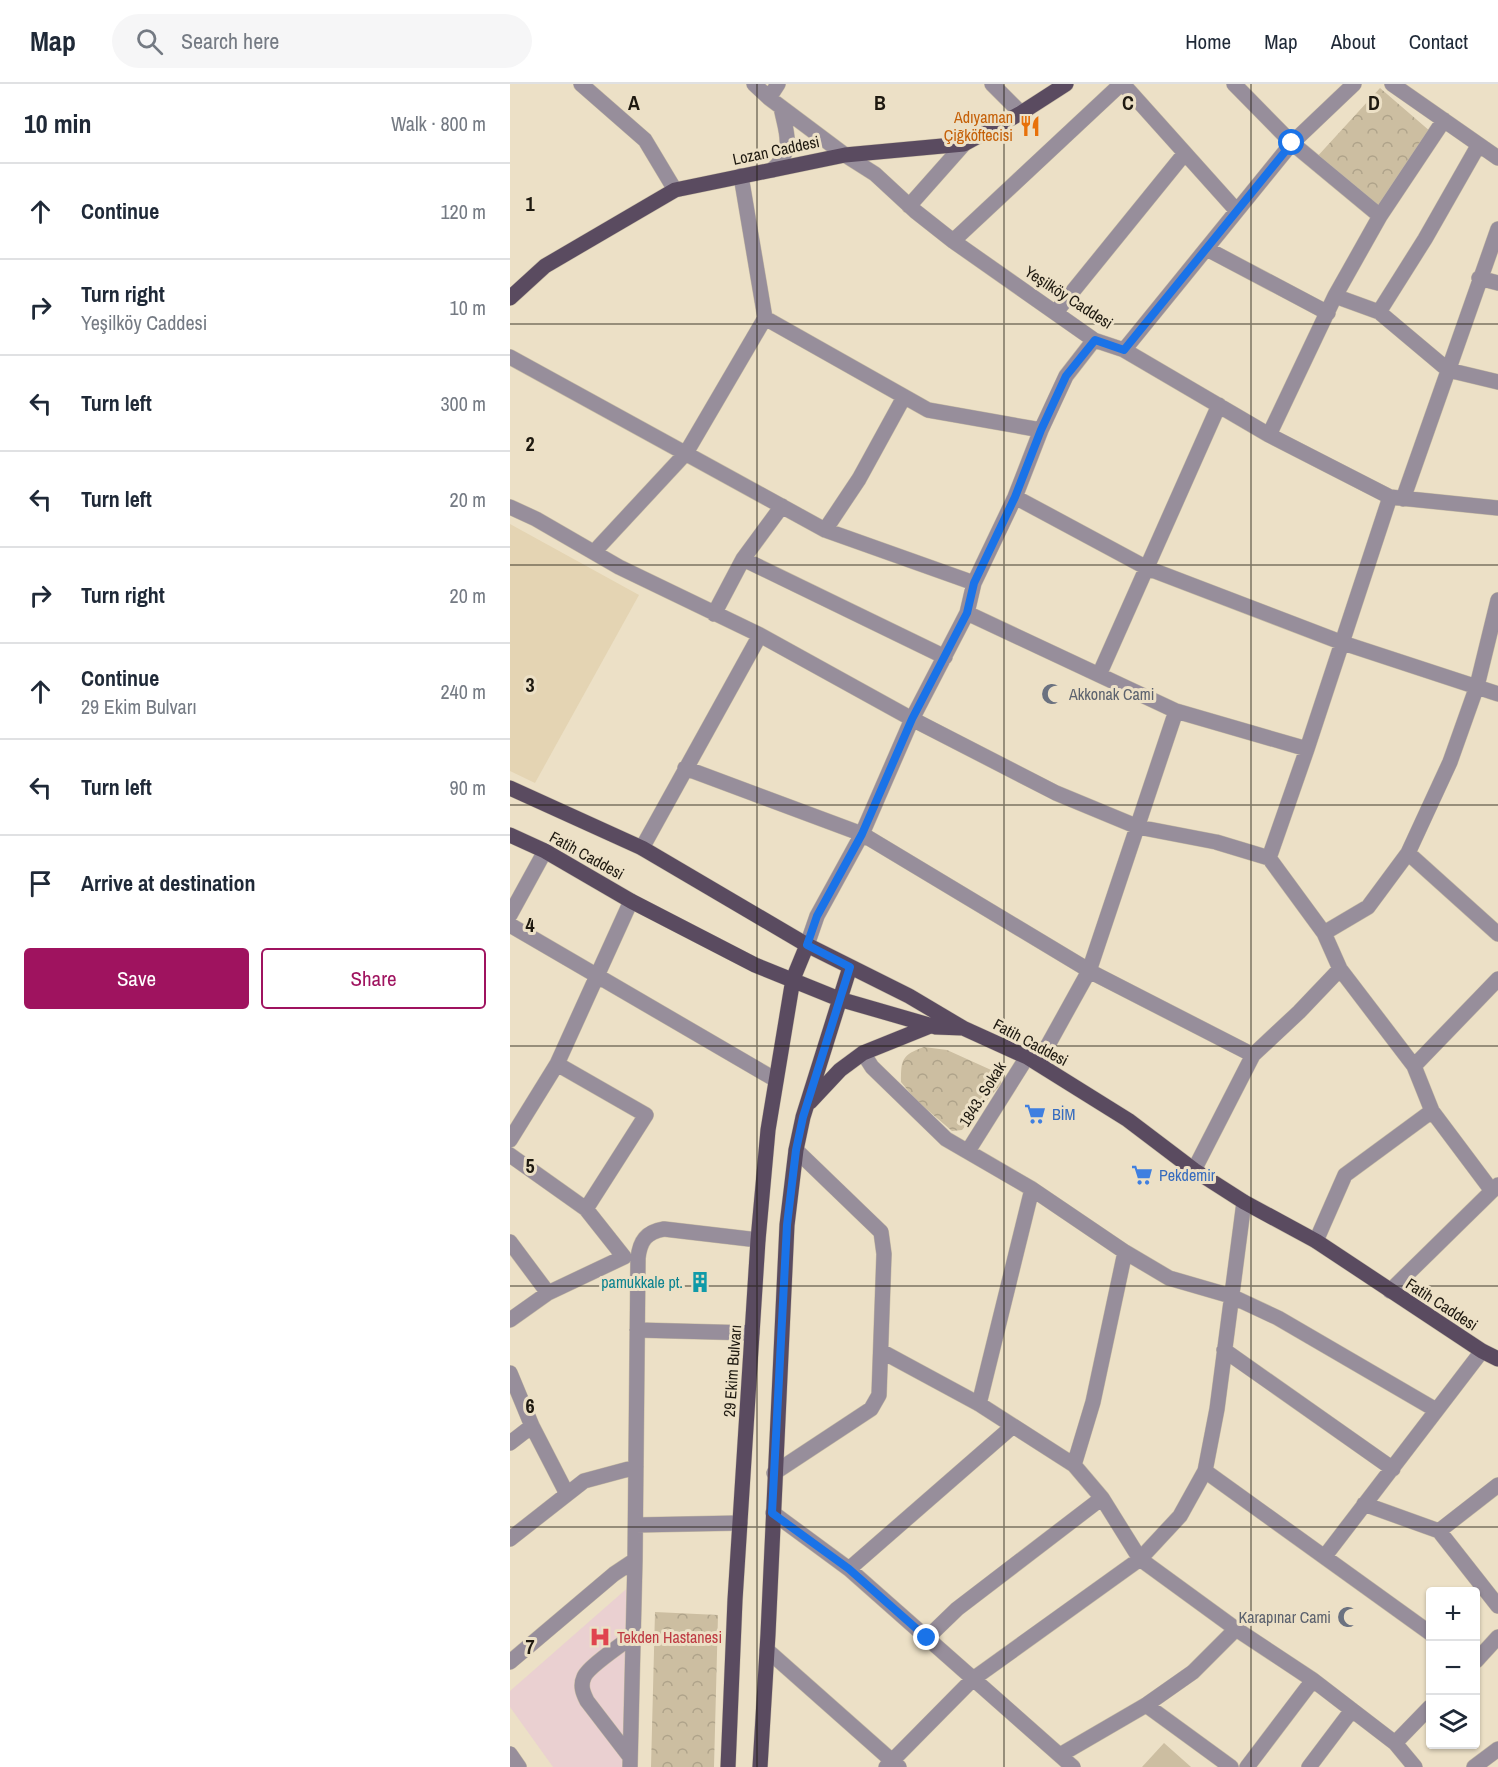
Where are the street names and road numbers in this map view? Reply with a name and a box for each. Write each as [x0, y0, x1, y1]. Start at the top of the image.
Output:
street label: Lozan Caddesi [731, 130, 821, 170]
street label: Yeşilköy Caddesi [1021, 260, 1117, 334]
street label: Fatih Caddesi [546, 826, 628, 884]
street label: Fatih Caddesi [990, 1013, 1072, 1071]
street label: 1843. Sokak [953, 1057, 1011, 1131]
street label: Fatih Caddesi [1402, 1273, 1482, 1335]
street label: 29 Ekim Bulvarı [718, 1324, 746, 1418]

